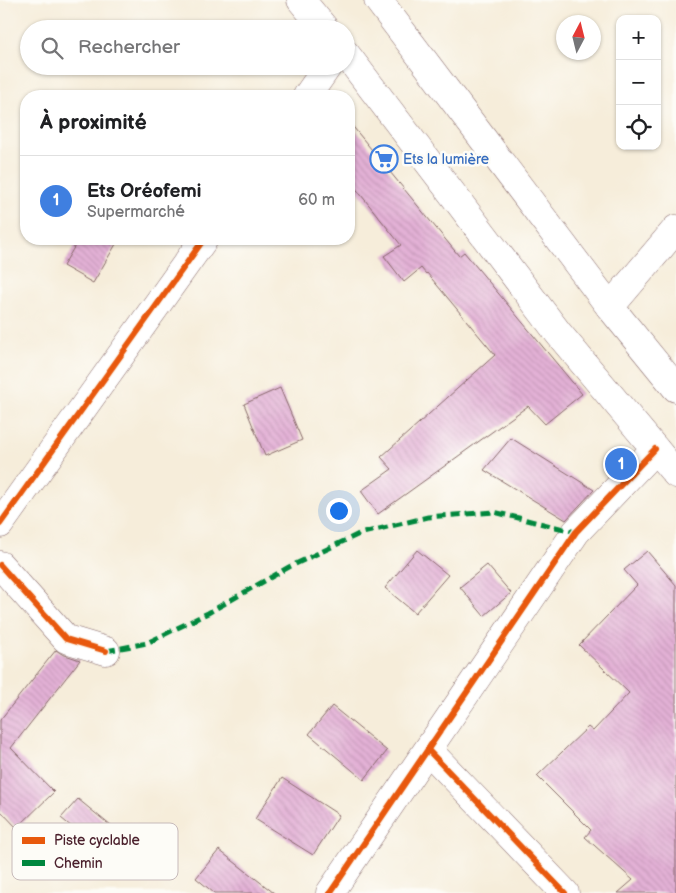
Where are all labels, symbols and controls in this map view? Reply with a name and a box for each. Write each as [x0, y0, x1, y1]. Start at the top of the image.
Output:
north arrow [556, 15, 601, 60]
map controls [616, 15, 661, 150]
button: + [616, 15, 661, 60]
search box [20, 20, 355, 75]
icon: search [38, 34, 66, 62]
text: Rechercher [78, 36, 180, 59]
button: − [616, 60, 661, 105]
button: locate [616, 105, 661, 150]
text: À proximité [40, 110, 147, 135]
supermarket icon: Ets la lumière [369, 144, 399, 174]
place label: Ets la lumière [403, 151, 489, 168]
text: Ets Oréofemi [87, 180, 201, 203]
text: 1 [53, 191, 59, 210]
text: 60 m [298, 191, 335, 210]
text: Supermarché [87, 203, 185, 222]
pin: 1 [605, 445, 637, 483]
your location [326, 498, 352, 524]
legend [12, 823, 178, 880]
text: Piste cyclable [54, 832, 140, 849]
text: Chemin [54, 855, 103, 872]

